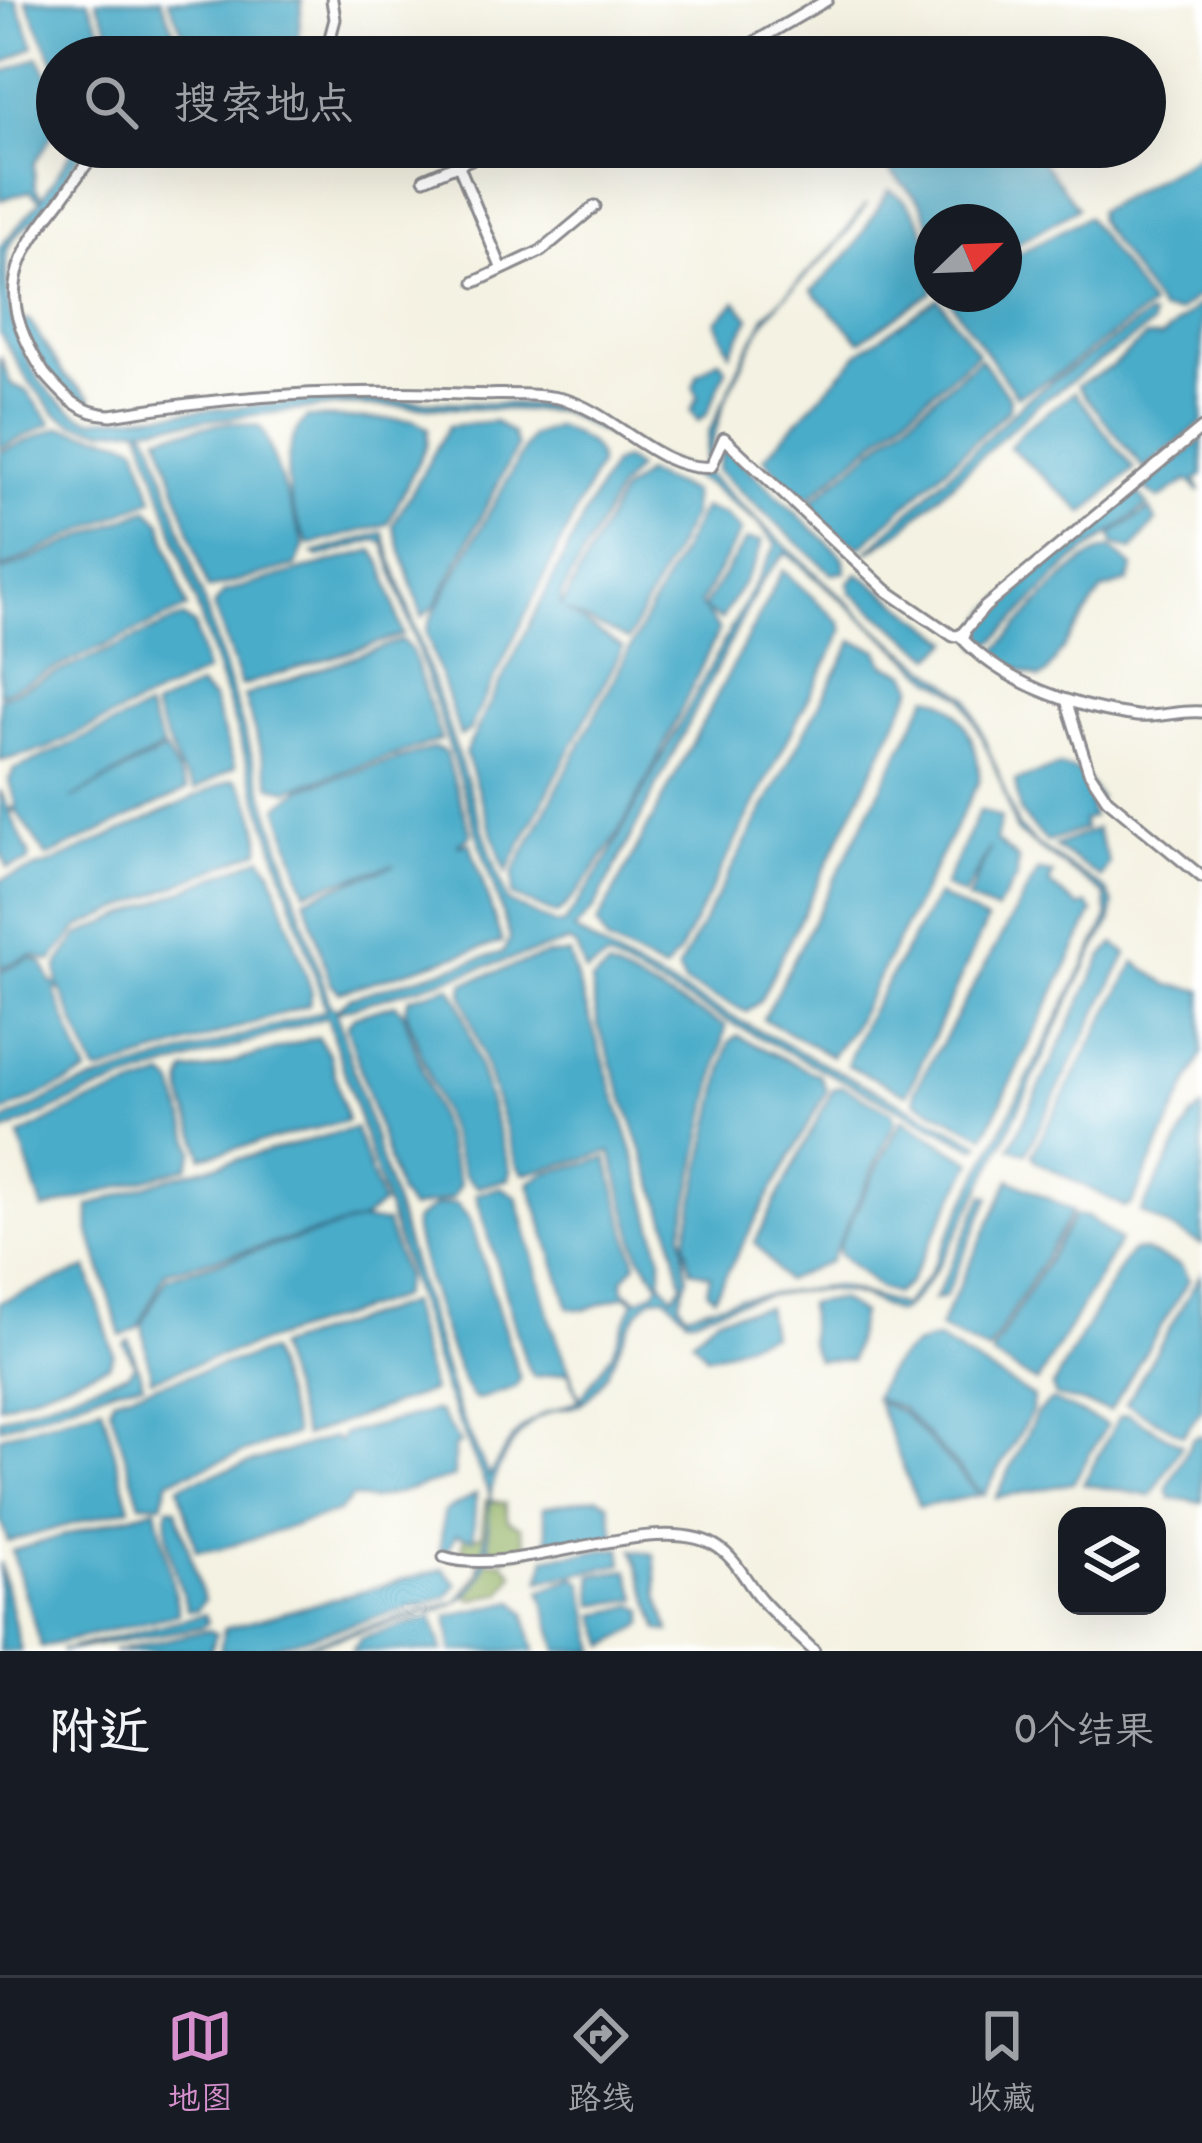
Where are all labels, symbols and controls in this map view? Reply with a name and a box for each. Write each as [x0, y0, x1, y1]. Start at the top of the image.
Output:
search box [36, 36, 1166, 168]
icon: search [78, 69, 144, 135]
text: 搜索地点 [174, 77, 354, 132]
north arrow [914, 204, 1022, 312]
map controls [1058, 1507, 1166, 1615]
button: layers [1058, 1507, 1166, 1615]
text: 附近 [48, 1702, 150, 1763]
text: 0个结果 [1014, 1708, 1154, 1755]
tab: 地图 [167, 2003, 233, 2119]
tab: 路线 [568, 2003, 634, 2119]
tab: 收藏 [969, 2003, 1035, 2119]

